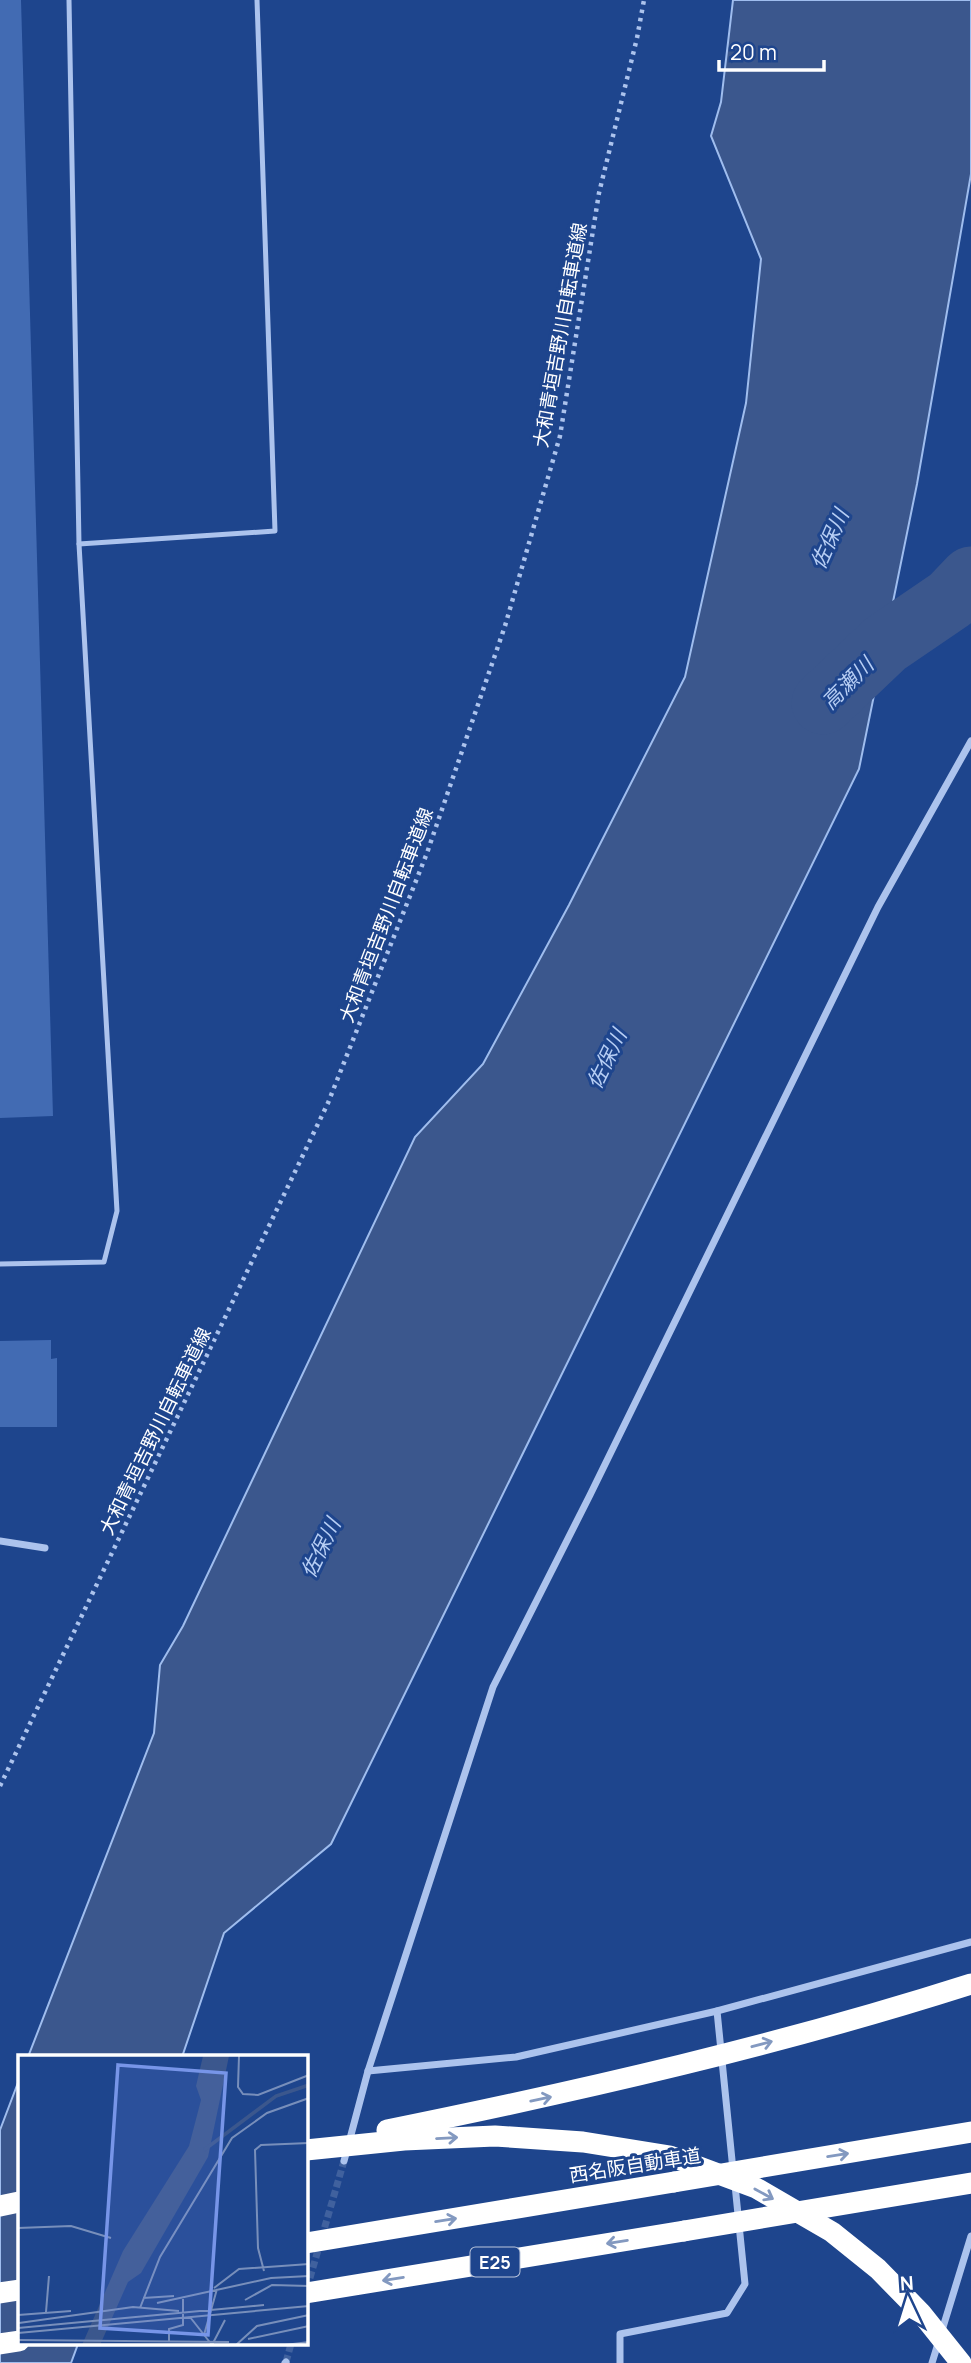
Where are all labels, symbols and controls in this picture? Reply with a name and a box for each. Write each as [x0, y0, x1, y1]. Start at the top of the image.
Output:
scale bar [719, 28, 824, 72]
text: 20 m [730, 38, 777, 66]
street label: 大和青垣吉野川自転車道線 [527, 220, 593, 450]
water label: 佐保川 [803, 503, 855, 573]
water label: 高瀬川 [815, 649, 881, 715]
street label: 大和青垣吉野川自転車道線 [333, 804, 439, 1026]
water label: 佐保川 [580, 1023, 633, 1093]
street label: 大和青垣吉野川自転車道線 [93, 1323, 217, 1539]
water label: 佐保川 [294, 1512, 347, 1582]
one-way arrow [750, 2037, 773, 2050]
inset map [18, 2055, 308, 2346]
one-way arrow [529, 2091, 552, 2105]
one-way arrow [436, 2132, 459, 2145]
street label: 西名阪自動車道 [567, 2142, 703, 2188]
one-way arrow [826, 2148, 849, 2161]
one-way arrow [754, 2187, 774, 2201]
one-way arrow [434, 2213, 457, 2226]
one-way arrow [606, 2236, 629, 2249]
road number: E25 [470, 2248, 520, 2276]
north arrow [873, 2265, 943, 2335]
text: N [899, 2270, 915, 2296]
one-way arrow [382, 2273, 405, 2286]

